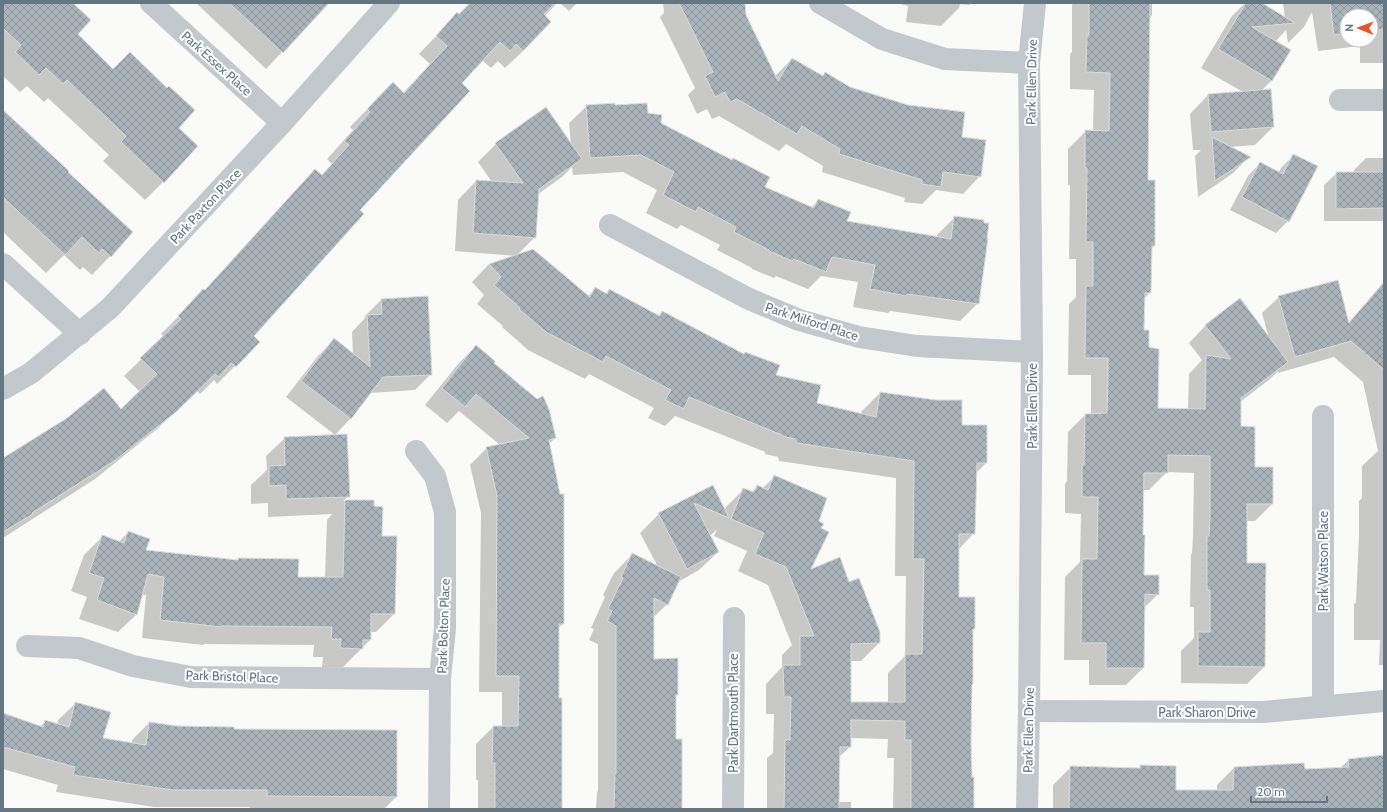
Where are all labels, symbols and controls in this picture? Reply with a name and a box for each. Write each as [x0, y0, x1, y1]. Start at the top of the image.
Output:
north arrow [1339, 8, 1379, 48]
text: N [1342, 24, 1356, 32]
street label: Park Essex Place [179, 27, 256, 99]
street label: Park Ellen Drive [1022, 39, 1040, 125]
street label: Park Paxton Place [166, 165, 244, 247]
street label: Park Milford Place [763, 298, 861, 344]
street label: Park Ellen Drive [1024, 363, 1040, 449]
street label: Park Watson Place [1315, 510, 1331, 611]
street label: Park Bolton Place [433, 578, 453, 674]
street label: Park Dartmouth Place [725, 653, 741, 773]
street label: Park Bristol Place [185, 666, 279, 686]
street label: Park Ellen Drive [1019, 687, 1037, 773]
street label: Park Sharon Drive [1158, 704, 1256, 720]
scale bar [1251, 778, 1327, 804]
text: 20 m [1257, 784, 1285, 799]

